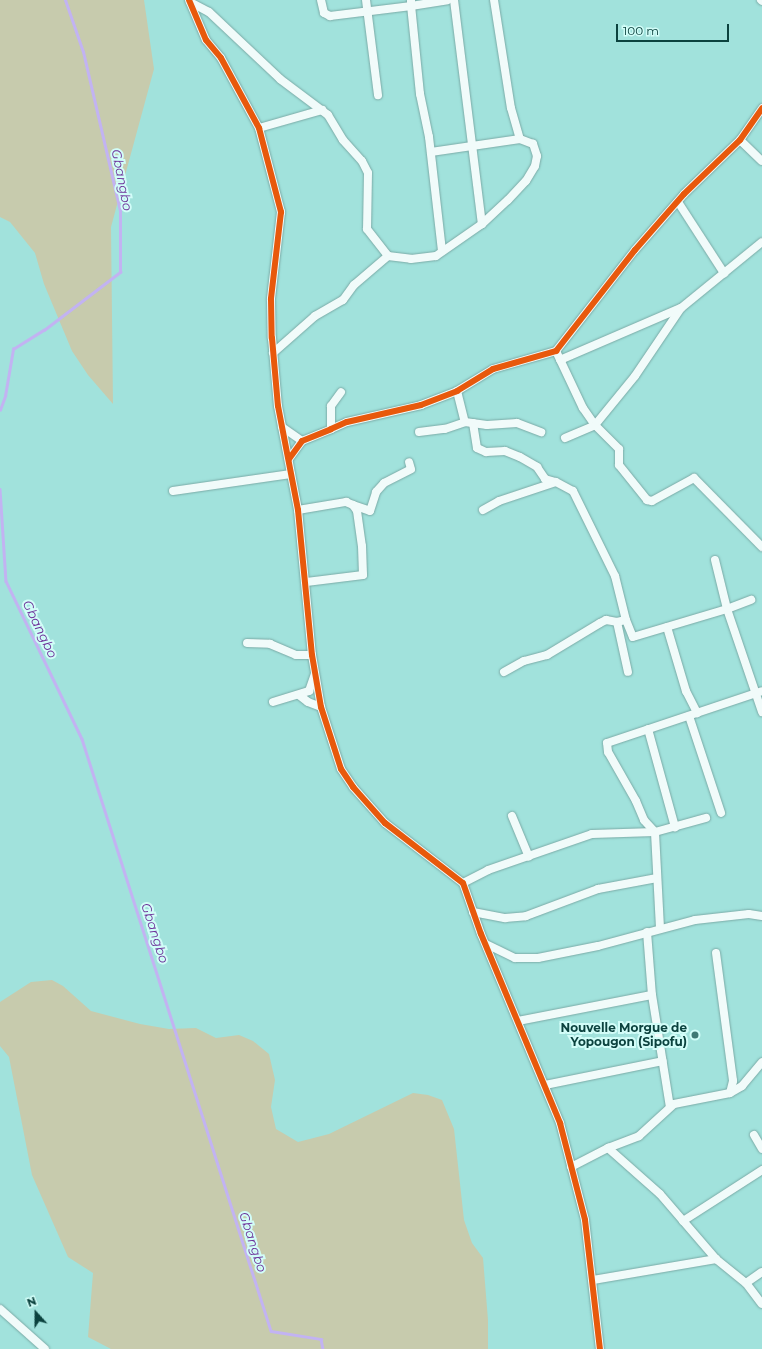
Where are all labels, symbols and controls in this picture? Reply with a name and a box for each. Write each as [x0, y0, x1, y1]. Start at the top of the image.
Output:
scale bar [618, 16, 731, 42]
text: 100 m [623, 23, 659, 38]
water label: Gbangbo [108, 148, 136, 212]
water label: Gbangbo [19, 598, 61, 660]
water label: Gbangbo [138, 901, 172, 965]
place label: Nouvelle Morgue de Yopougon (Sipofu) [561, 1021, 687, 1049]
marker: Nouvelle Morgue de Yopougon (Sipofu) [690, 1030, 700, 1040]
water label: Gbangbo [236, 1210, 270, 1274]
north arrow [16, 1293, 56, 1333]
text: N [25, 1294, 38, 1310]

